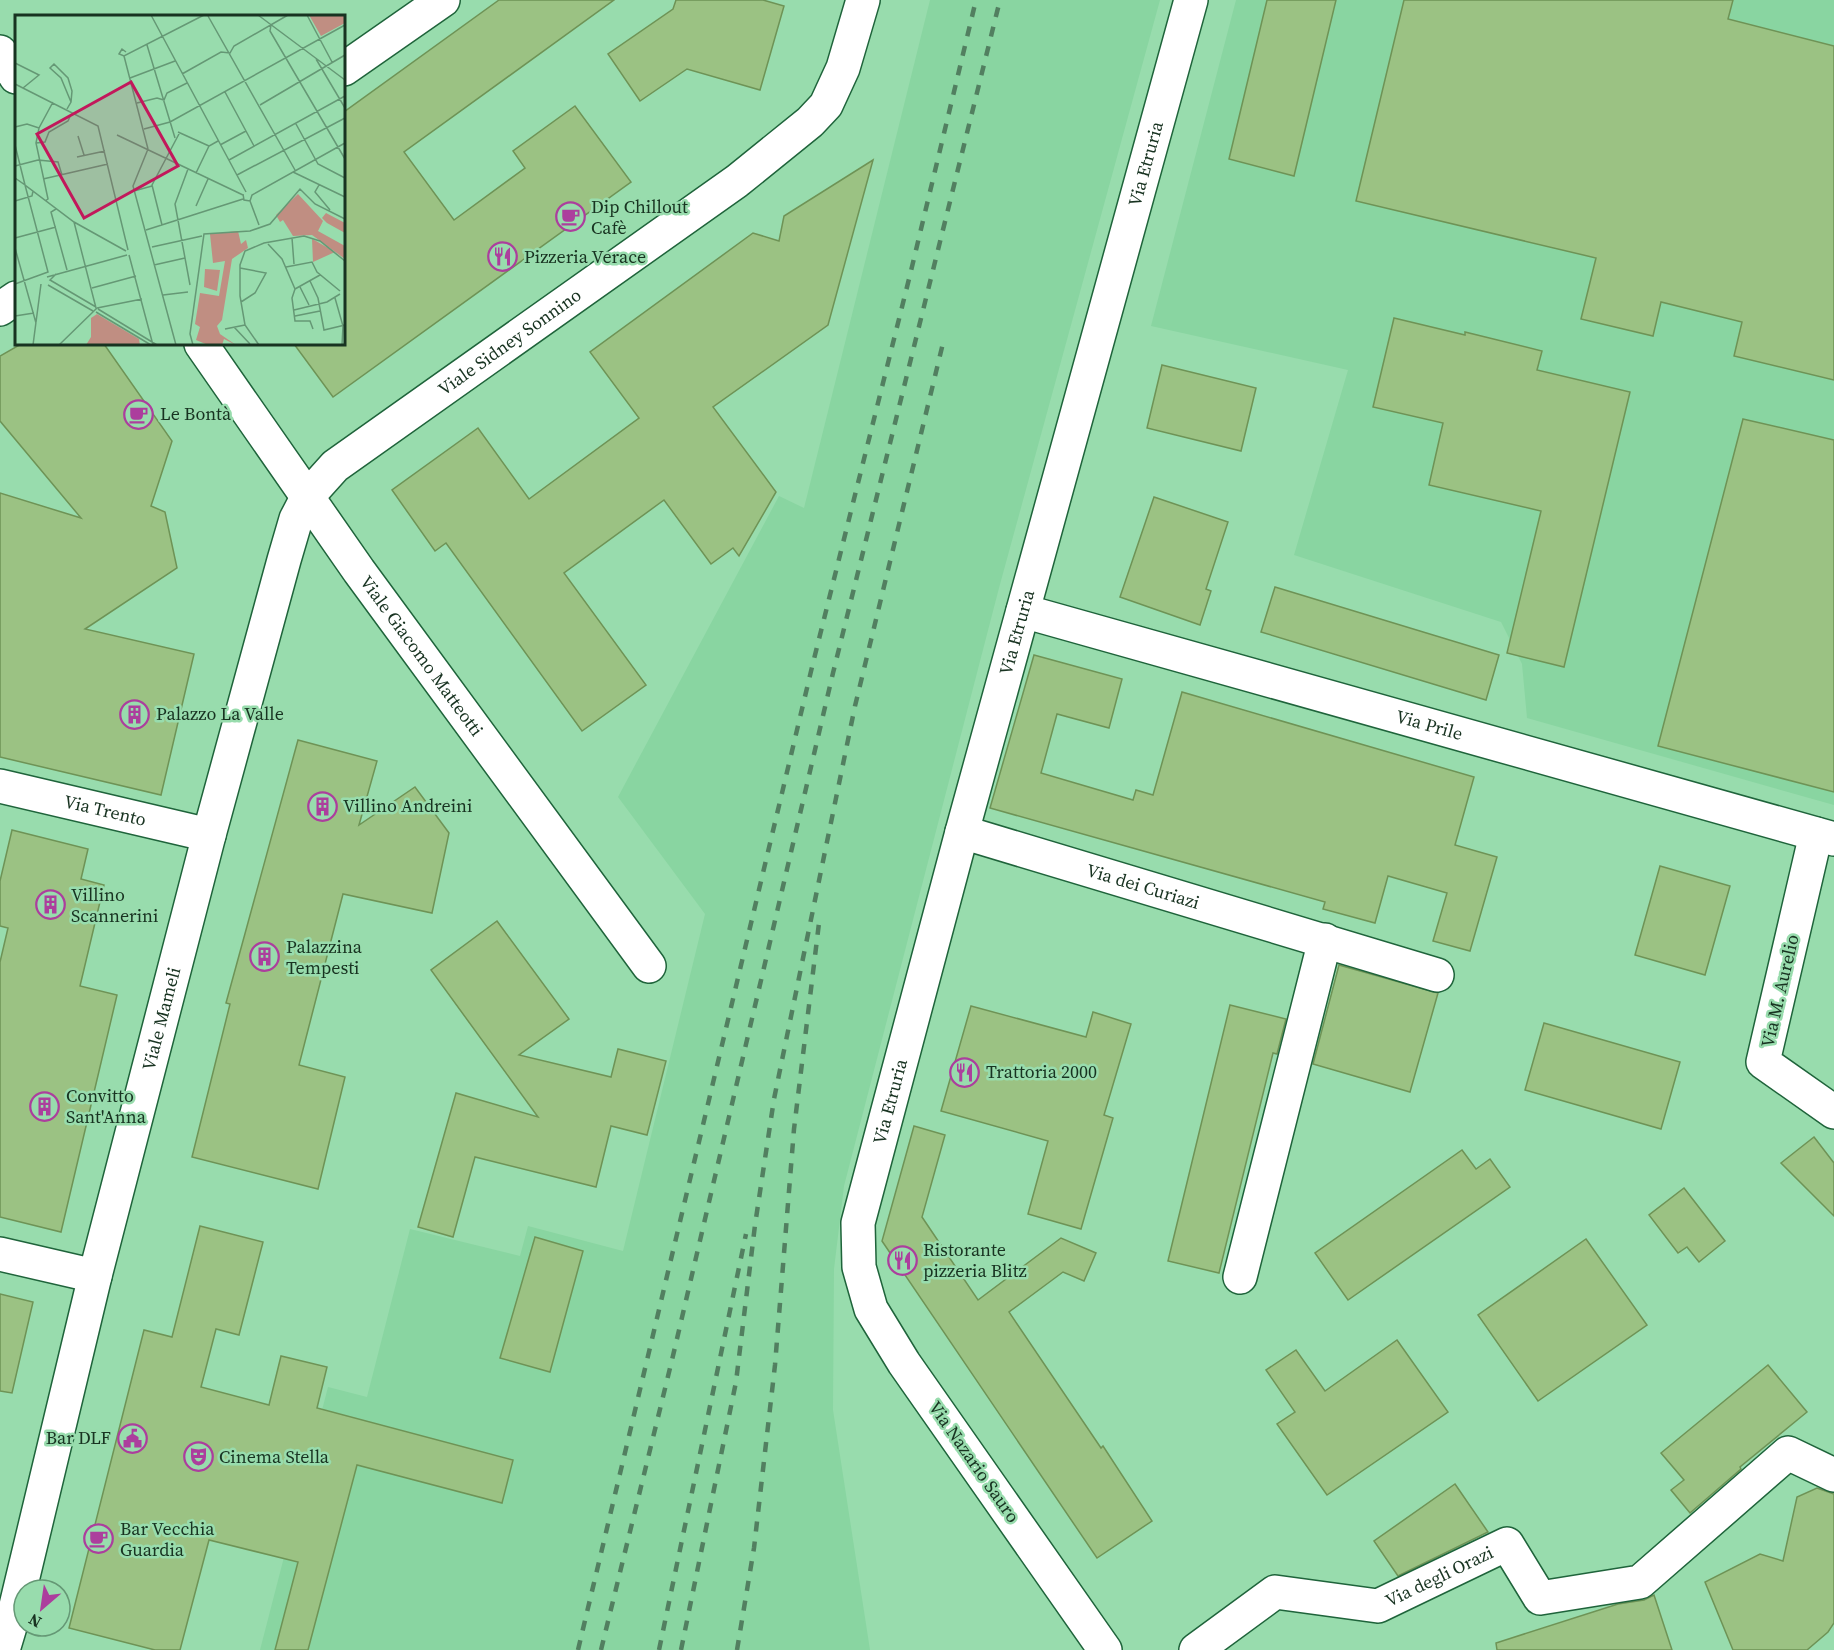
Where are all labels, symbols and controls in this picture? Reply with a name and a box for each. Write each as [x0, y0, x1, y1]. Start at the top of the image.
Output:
inset map [15, 15, 345, 345]
street label: Via Etruria [1122, 117, 1169, 209]
place label: Dip Chillout Cafè [591, 194, 688, 240]
cafe icon: Dip Chillout Cafè [554, 201, 586, 233]
restaurant icon: Pizzeria Verace [487, 241, 519, 273]
place label: Pizzeria Verace [524, 244, 646, 269]
street label: Viale Sidney Sonnino [433, 282, 586, 401]
cafe icon: Le Bontà [123, 398, 155, 430]
place label: Le Bontà [160, 401, 232, 426]
street label: Viale Giacomo Matteotti [354, 570, 489, 741]
street label: Via Etruria [993, 586, 1040, 678]
building icon: Palazzo La Valle [119, 698, 151, 730]
place label: Palazzo La Valle [156, 701, 284, 726]
street label: Via Prile [1393, 703, 1466, 746]
street label: Via Trento [62, 788, 149, 832]
building icon: Villino Andreini [306, 790, 338, 822]
place label: Villino Andreini [343, 793, 472, 818]
street label: Via dei Curiazi [1084, 857, 1203, 915]
place label: Villino Scannerini [71, 882, 158, 928]
building icon: Villino Scannerini [34, 889, 66, 921]
street label: Via M. Aurelio [1754, 932, 1805, 1050]
place label: Palazzina Tempesti [286, 934, 363, 980]
building icon: Palazzina Tempesti [249, 941, 281, 973]
street label: Viale Mameli [136, 964, 186, 1073]
street label: Via Etruria [867, 1055, 913, 1147]
restaurant icon: Trattoria 2000 [949, 1056, 981, 1088]
place label: Trattoria 2000 [986, 1059, 1097, 1084]
place label: Convitto Sant'Anna [66, 1083, 147, 1129]
building icon: Convitto Sant'Anna [29, 1090, 61, 1122]
place label: Ristorante pizzeria Blitz [923, 1237, 1027, 1283]
restaurant icon: Ristorante pizzeria Blitz [886, 1244, 918, 1276]
street label: Via Nazario Sauro [923, 1396, 1026, 1528]
public building icon: Bar DLF [116, 1422, 148, 1454]
place label: Bar DLF [46, 1425, 111, 1450]
theatre icon: Cinema Stella [182, 1441, 214, 1473]
place label: Cinema Stella [219, 1444, 330, 1469]
place label: Bar Vecchia Guardia [120, 1516, 215, 1562]
cafe icon: Bar Vecchia Guardia [83, 1523, 115, 1555]
street label: Via degli Orazi [1381, 1540, 1497, 1613]
north arrow [12, 1578, 72, 1638]
text: N [24, 1609, 45, 1634]

